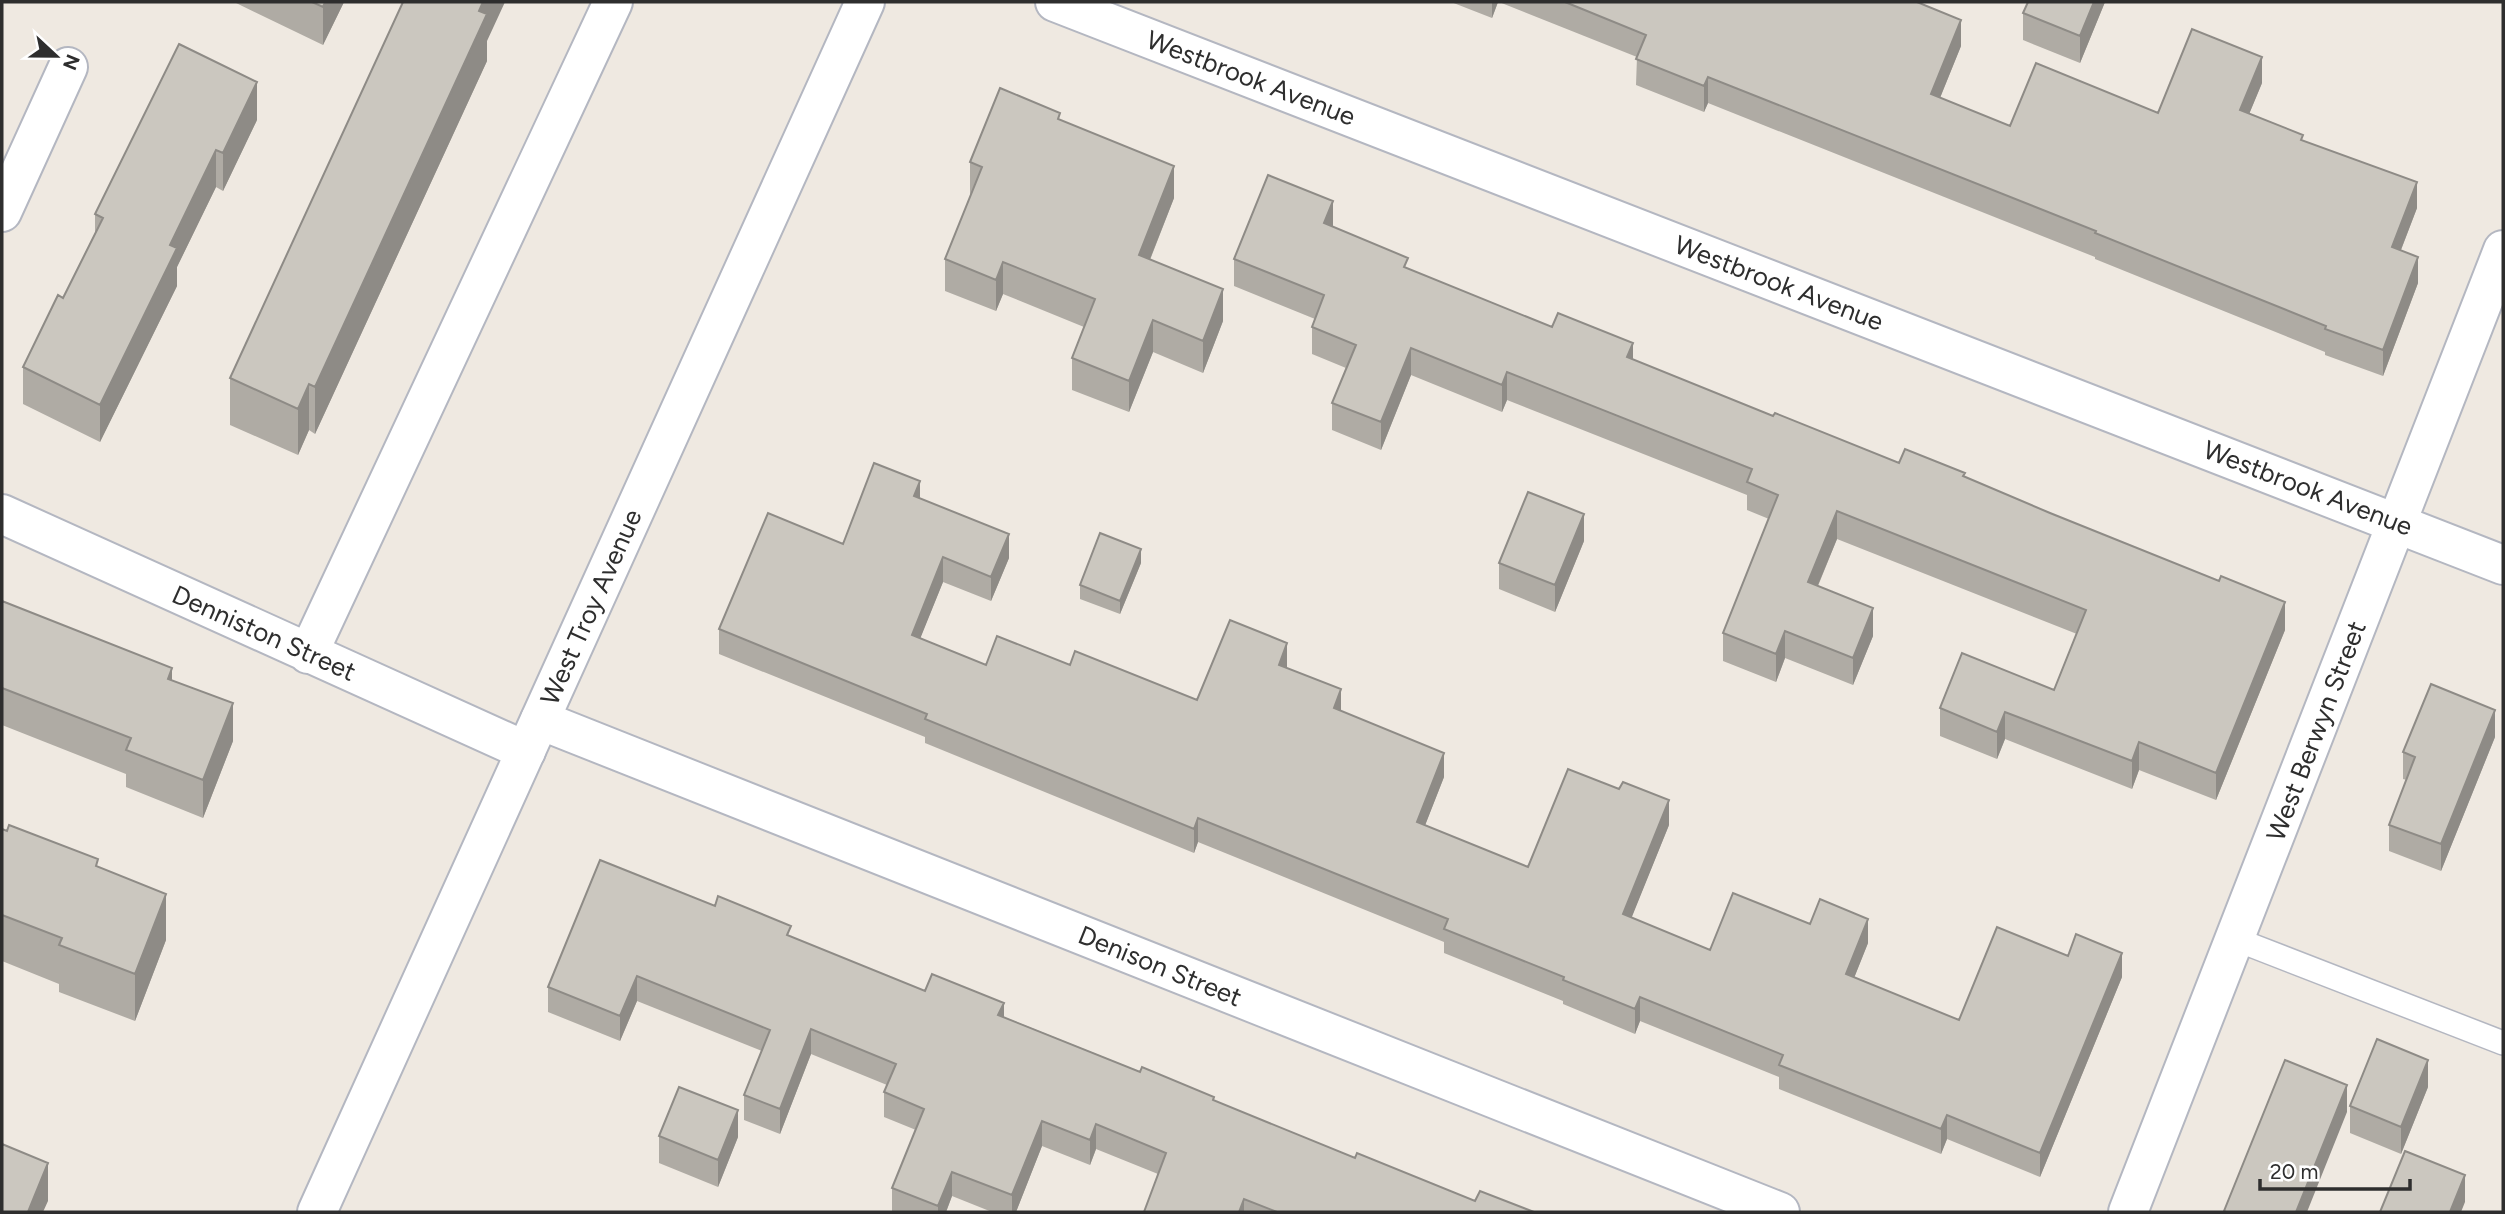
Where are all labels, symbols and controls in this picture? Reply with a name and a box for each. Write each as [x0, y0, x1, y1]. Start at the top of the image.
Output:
north arrow [21, 21, 91, 91]
street label: Westbrook Avenue [1142, 23, 1360, 133]
text: N [58, 51, 85, 73]
street label: Westbrook Avenue [1670, 228, 1888, 338]
street label: Westbrook Avenue [2199, 433, 2417, 543]
street label: West Troy Avenue [533, 504, 649, 710]
street label: Denniston Street [167, 578, 361, 688]
street label: West Berwyn Street [2259, 616, 2373, 846]
street label: Denison Street [1074, 919, 1247, 1013]
scale bar [2260, 1148, 2410, 1192]
text: 20 m [2270, 1159, 2318, 1184]

